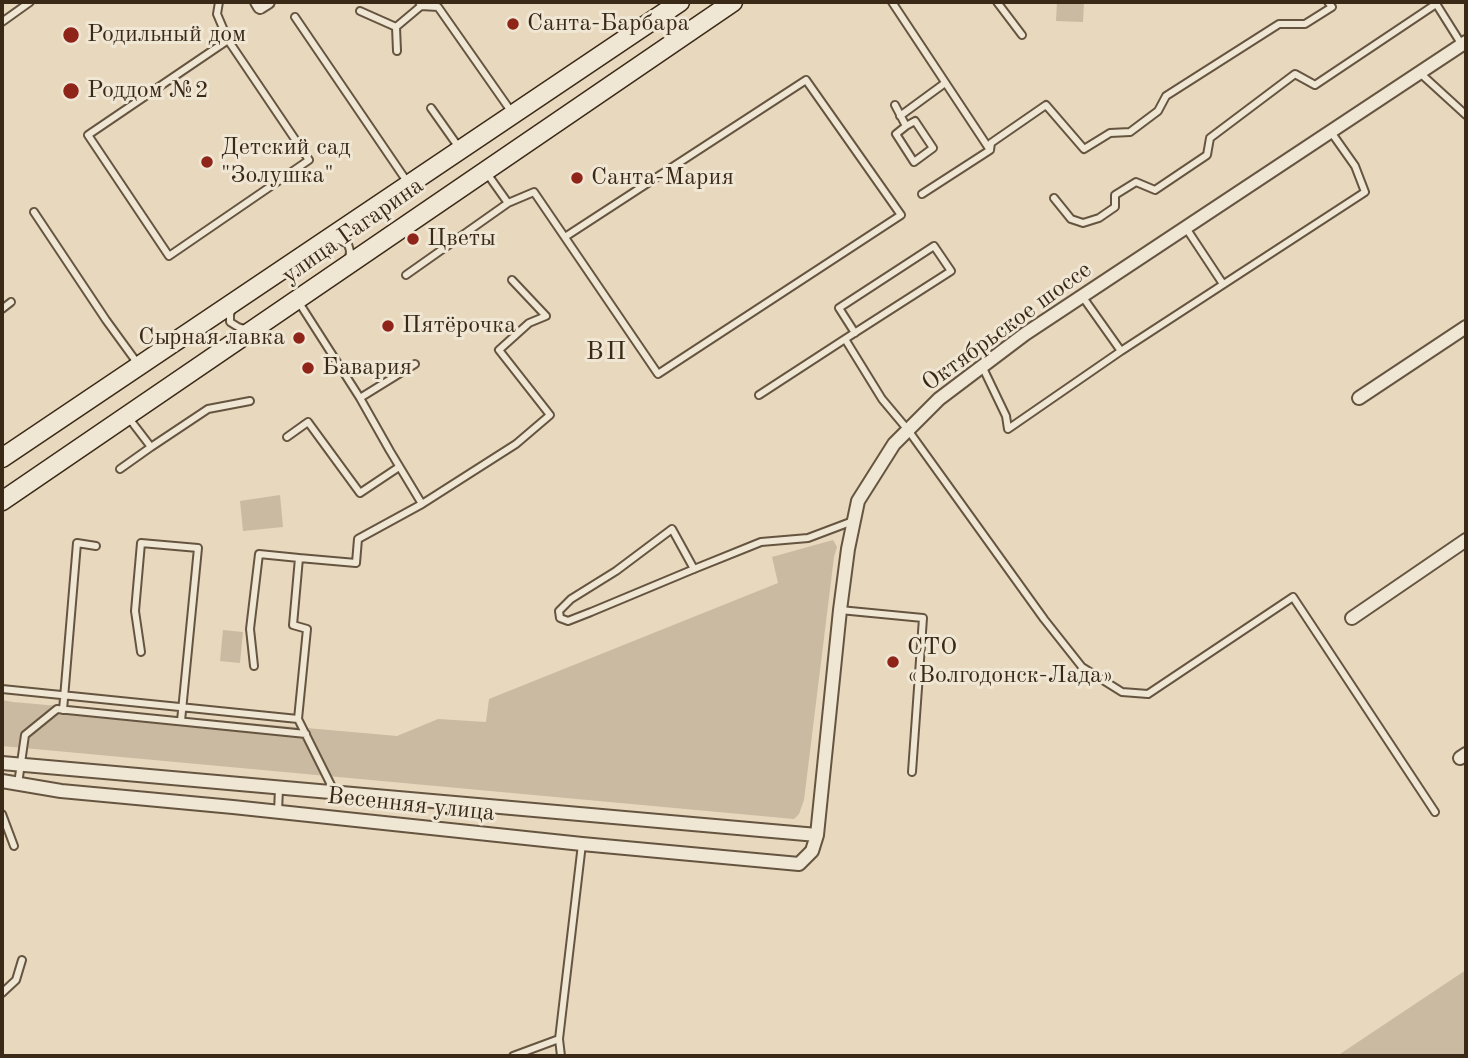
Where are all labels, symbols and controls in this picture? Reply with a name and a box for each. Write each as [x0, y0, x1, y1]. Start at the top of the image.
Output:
place label: Санта-Барбара [527, 10, 689, 38]
marker: Санта-Барбара [505, 16, 521, 32]
place label: Родильный дом [87, 21, 246, 49]
marker: Родильный дом [61, 25, 81, 45]
place label: Роддом №2 [87, 77, 209, 105]
marker: Роддом №2 [61, 81, 81, 101]
place label: Детский сад "Золушка" [221, 134, 350, 190]
marker: Детский сад "Золушка" [199, 154, 215, 170]
place label: Санта-Мария [591, 164, 734, 192]
marker: Санта-Мария [569, 170, 585, 186]
street label: улица Гагарина [277, 172, 429, 290]
place label: Цветы [427, 225, 496, 253]
marker: Цветы [405, 231, 421, 247]
street label: Октябрьское шоссе [917, 256, 1097, 398]
place label: Пятёрочка [402, 312, 516, 340]
marker: Пятёрочка [380, 318, 396, 334]
place label: Сырная лавка [138, 324, 285, 352]
marker: Сырная лавка [291, 330, 307, 346]
district label: ВП [586, 336, 628, 368]
place label: Бавария [322, 354, 412, 382]
marker: Бавария [300, 360, 316, 376]
place label: СТО «Волгодонск-Лада» [907, 634, 1113, 690]
marker: СТО «Волгодонск-Лада» [885, 654, 901, 670]
street label: Весенняя улица [326, 782, 496, 828]

